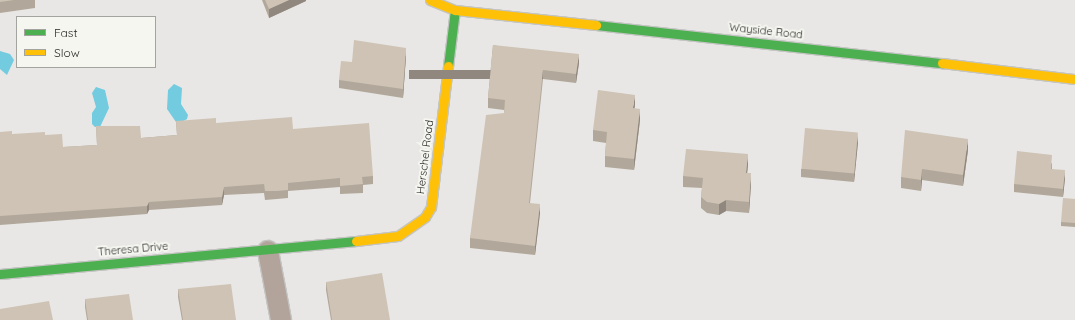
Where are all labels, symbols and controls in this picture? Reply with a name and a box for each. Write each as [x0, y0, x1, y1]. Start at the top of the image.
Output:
legend [16, 16, 156, 68]
street label: Wayside Road [729, 21, 803, 41]
text: Fast [54, 25, 78, 40]
text: Slow [54, 45, 80, 60]
street label: Herschel Road [414, 119, 436, 195]
street label: Theresa Drive [97, 239, 169, 259]

